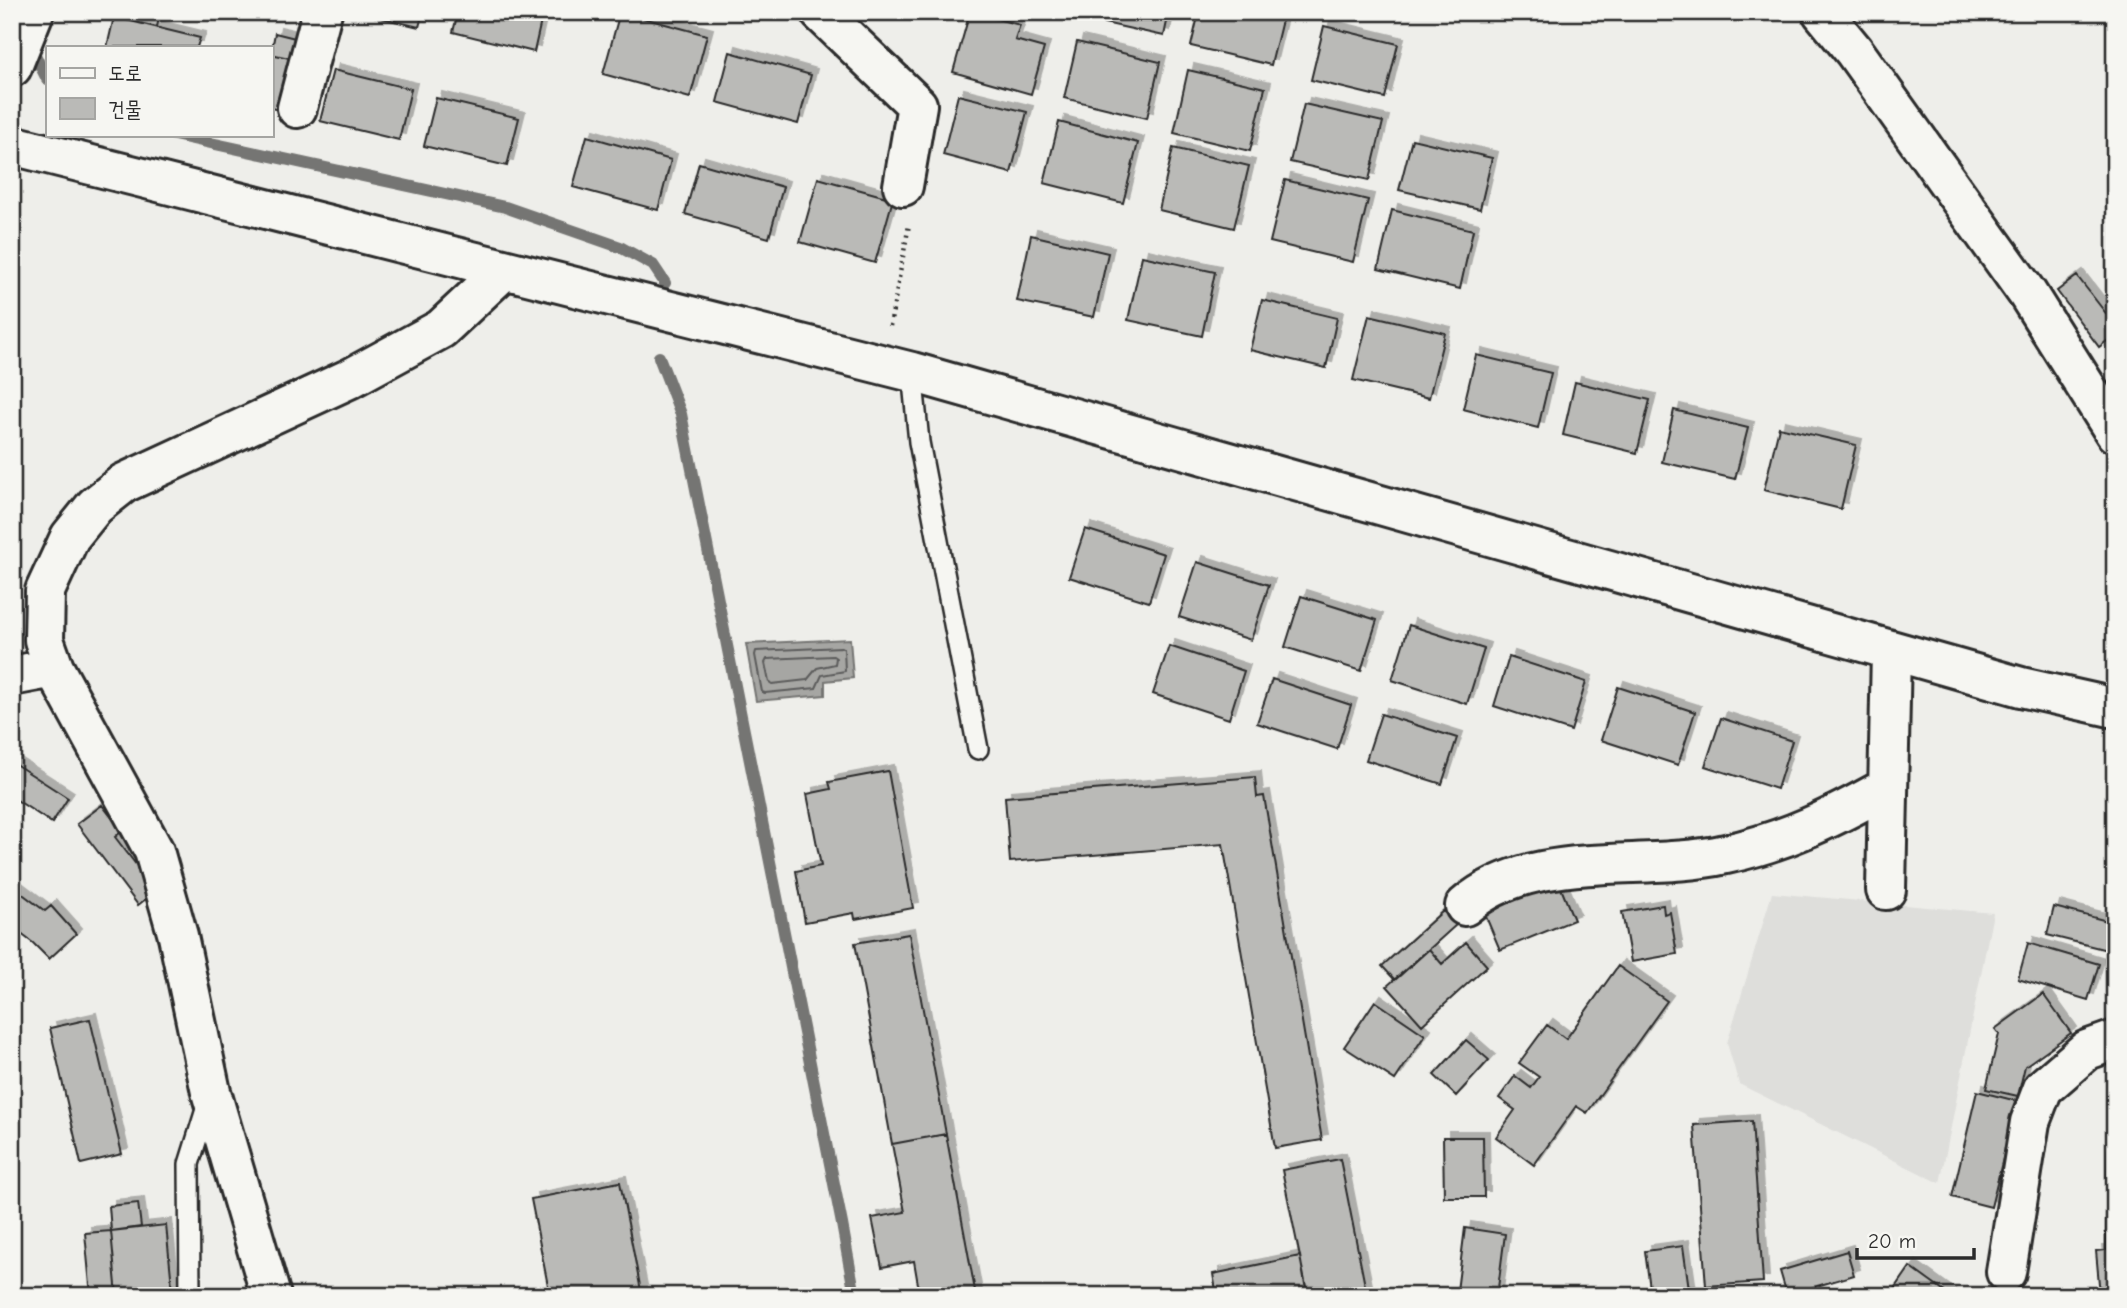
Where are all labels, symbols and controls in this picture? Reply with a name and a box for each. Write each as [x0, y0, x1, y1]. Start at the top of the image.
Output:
legend [46, 46, 273, 136]
text: 도로 [108, 61, 142, 85]
text: 건물 [108, 97, 142, 121]
scale bar [1857, 1217, 1975, 1261]
text: 20 m [1868, 1229, 1916, 1253]

